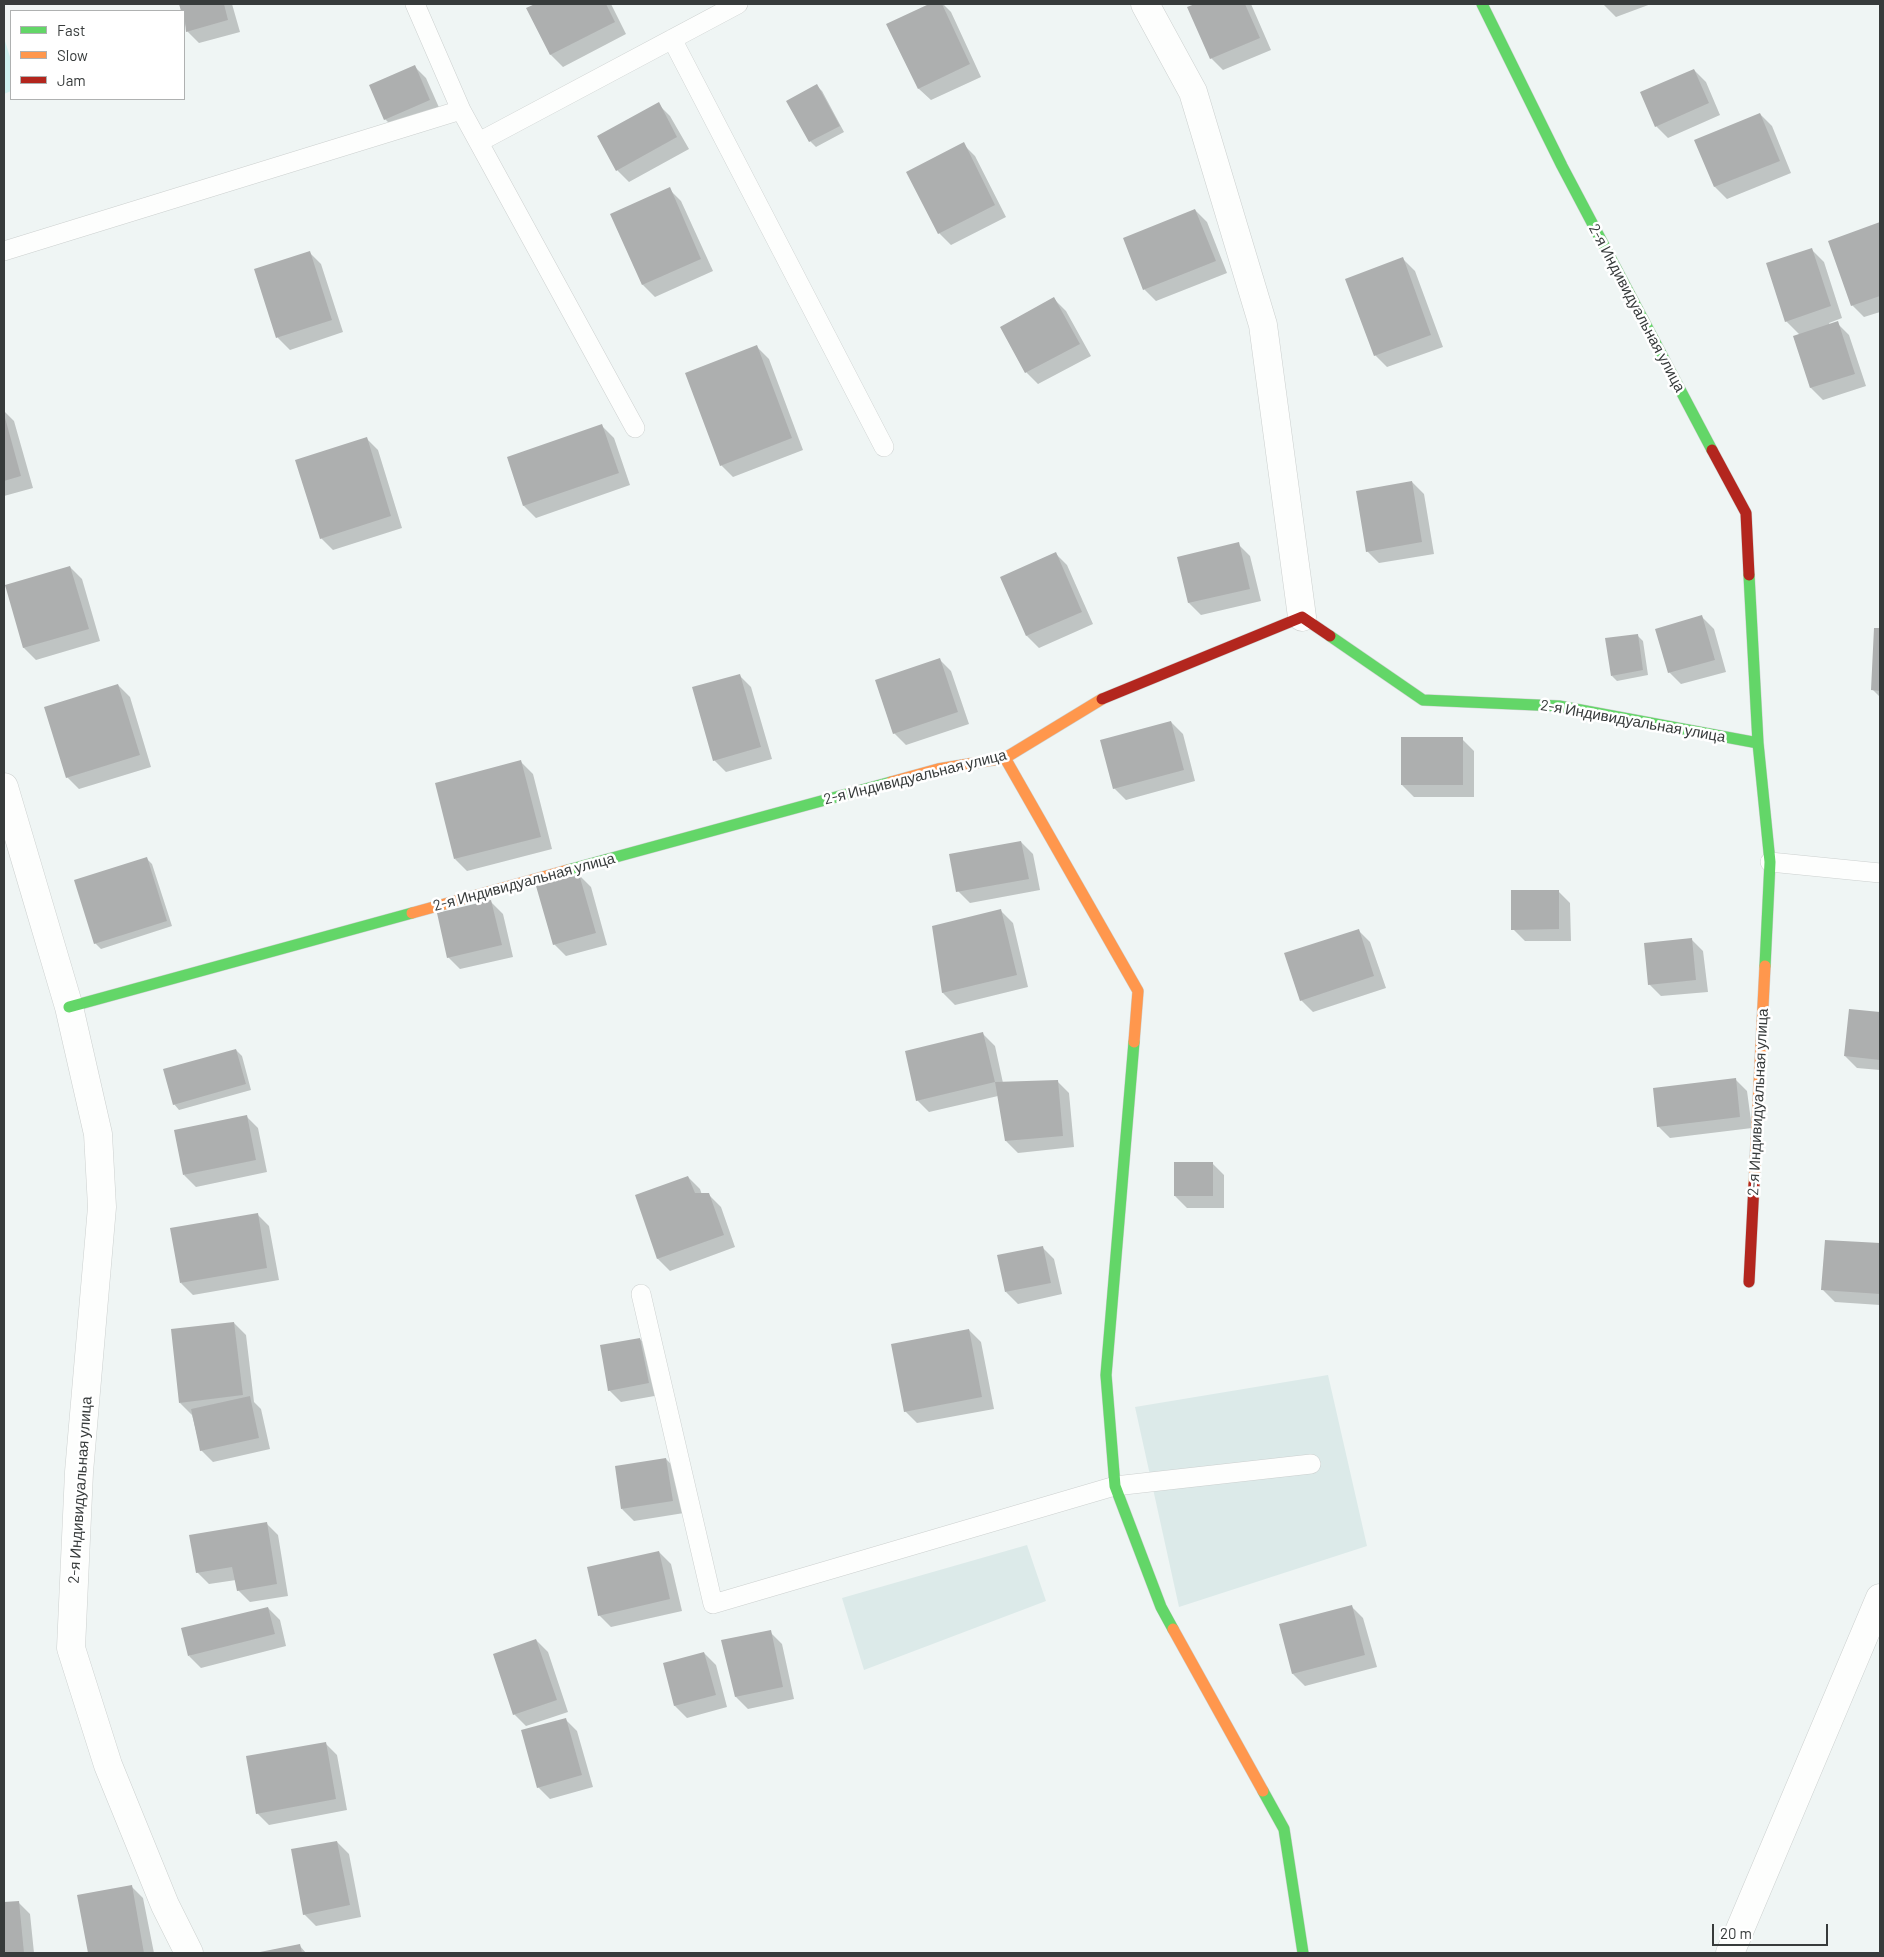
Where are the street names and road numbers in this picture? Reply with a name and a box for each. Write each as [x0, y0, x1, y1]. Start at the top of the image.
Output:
street label: 2-я Индивидуальная улица [1585, 221, 1689, 395]
street label: 2-я Индивидуальная улица [1539, 696, 1727, 746]
street label: 2-я Индивидуальная улица [822, 746, 1008, 808]
street label: 2-я Индивидуальная улица [431, 849, 617, 915]
street label: 2-я Индивидуальная улица [1744, 1008, 1772, 1196]
street label: 2-я Индивидуальная улица [64, 1396, 96, 1584]

